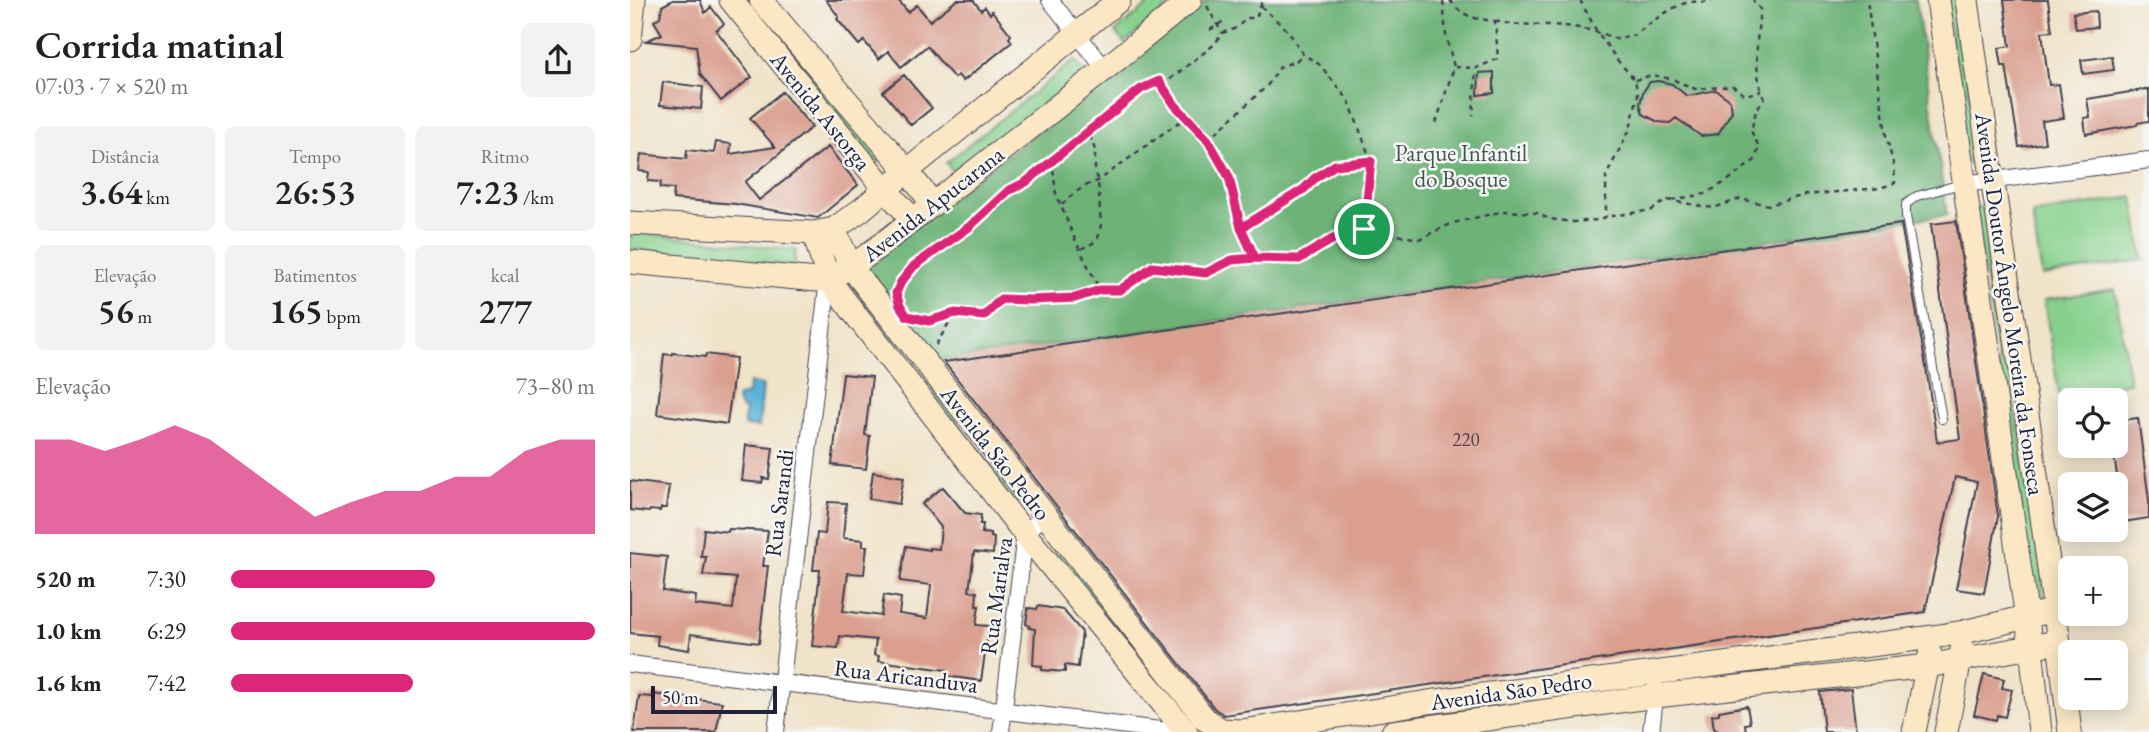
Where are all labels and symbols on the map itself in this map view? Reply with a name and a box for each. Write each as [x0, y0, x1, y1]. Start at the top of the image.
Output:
street label: Avenida Astorga [763, 45, 879, 177]
street label: Avenida Doutor Ângelo Moreira da Fonseca [1968, 110, 2052, 498]
park label: Parque Infantil do Bosque [1395, 138, 1528, 194]
street label: Avenida Apucarana [855, 139, 1011, 269]
pin [1334, 199, 1394, 259]
street label: Avenida São Pedro [933, 379, 1058, 526]
house number: 220 [1452, 427, 1480, 452]
street label: Rua Sarandi [758, 447, 801, 559]
street label: Rua Marialva [973, 534, 1019, 657]
street label: Rua Aricanduva [832, 652, 980, 700]
street label: Avenida São Pedro [1427, 665, 1594, 717]
scale bar [651, 683, 777, 715]

